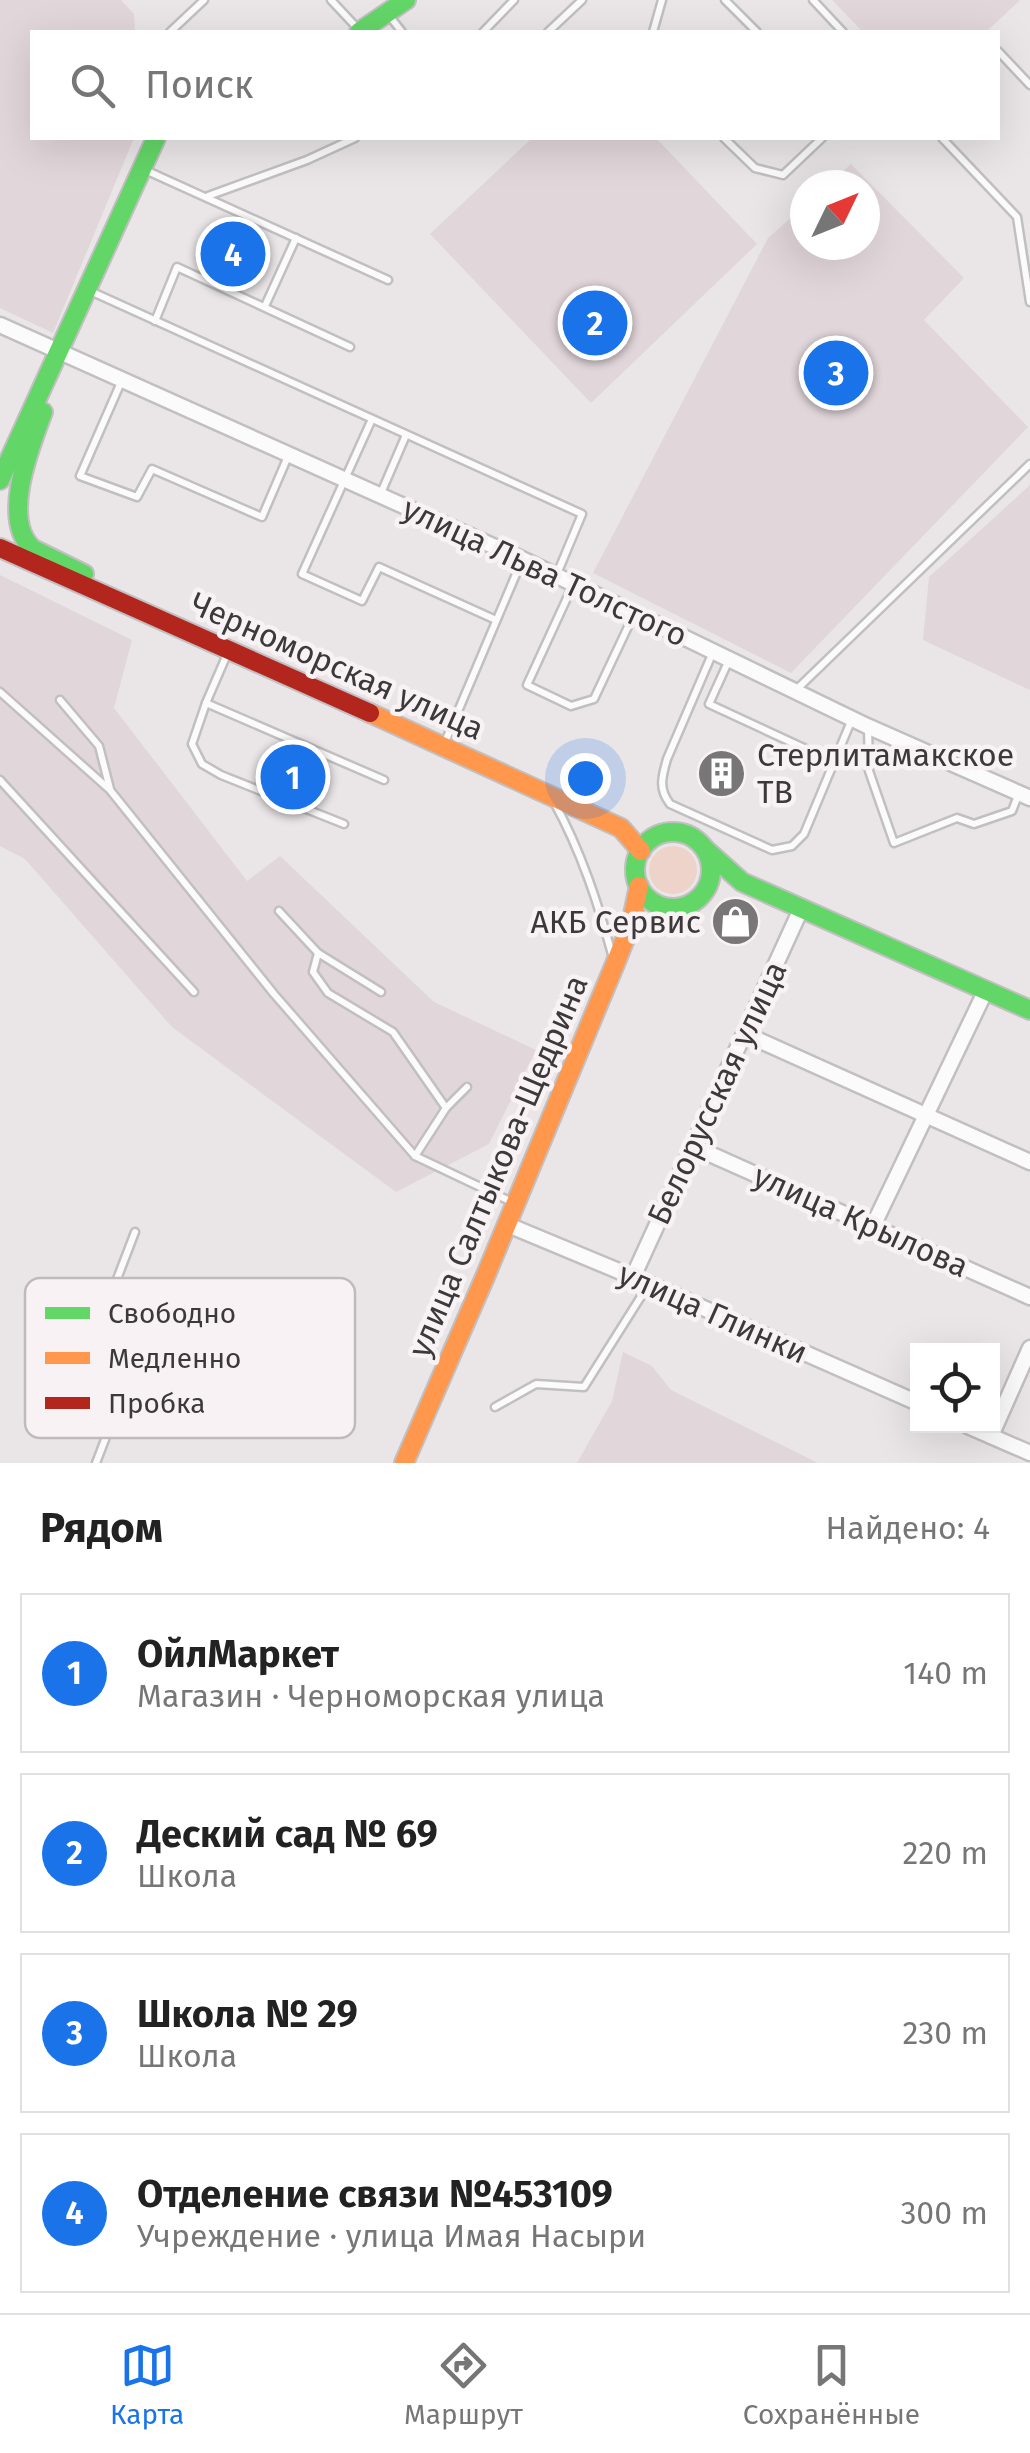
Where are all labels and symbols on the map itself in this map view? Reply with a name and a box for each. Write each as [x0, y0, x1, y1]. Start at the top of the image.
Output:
north arrow [790, 170, 880, 260]
pin: 4 [200, 216, 266, 292]
pin: 2 [562, 286, 628, 360]
pin: 3 [804, 336, 868, 410]
street label: улица Льва Толстого [397, 489, 693, 655]
street label: Черноморская улица [184, 584, 490, 748]
place label: Стерлитамакское ТВ [757, 736, 1014, 811]
pin: 1 [260, 740, 326, 814]
building icon: Стерлитамакское ТВ [696, 747, 748, 799]
your location [560, 753, 611, 804]
shop icon: АКБ Сервис [710, 896, 762, 948]
place label: АКБ Сервис [531, 903, 701, 941]
street label: Белорусская улица [639, 955, 795, 1231]
street label: улица Салтыкова-Щедрина [400, 969, 596, 1363]
street label: улица Крылова [748, 1157, 974, 1285]
street label: улица Глинки [612, 1254, 814, 1372]
legend [25, 1278, 355, 1438]
text: Свободно [108, 1297, 236, 1330]
text: Медленно [108, 1342, 241, 1375]
text: Пробка [108, 1387, 205, 1420]

